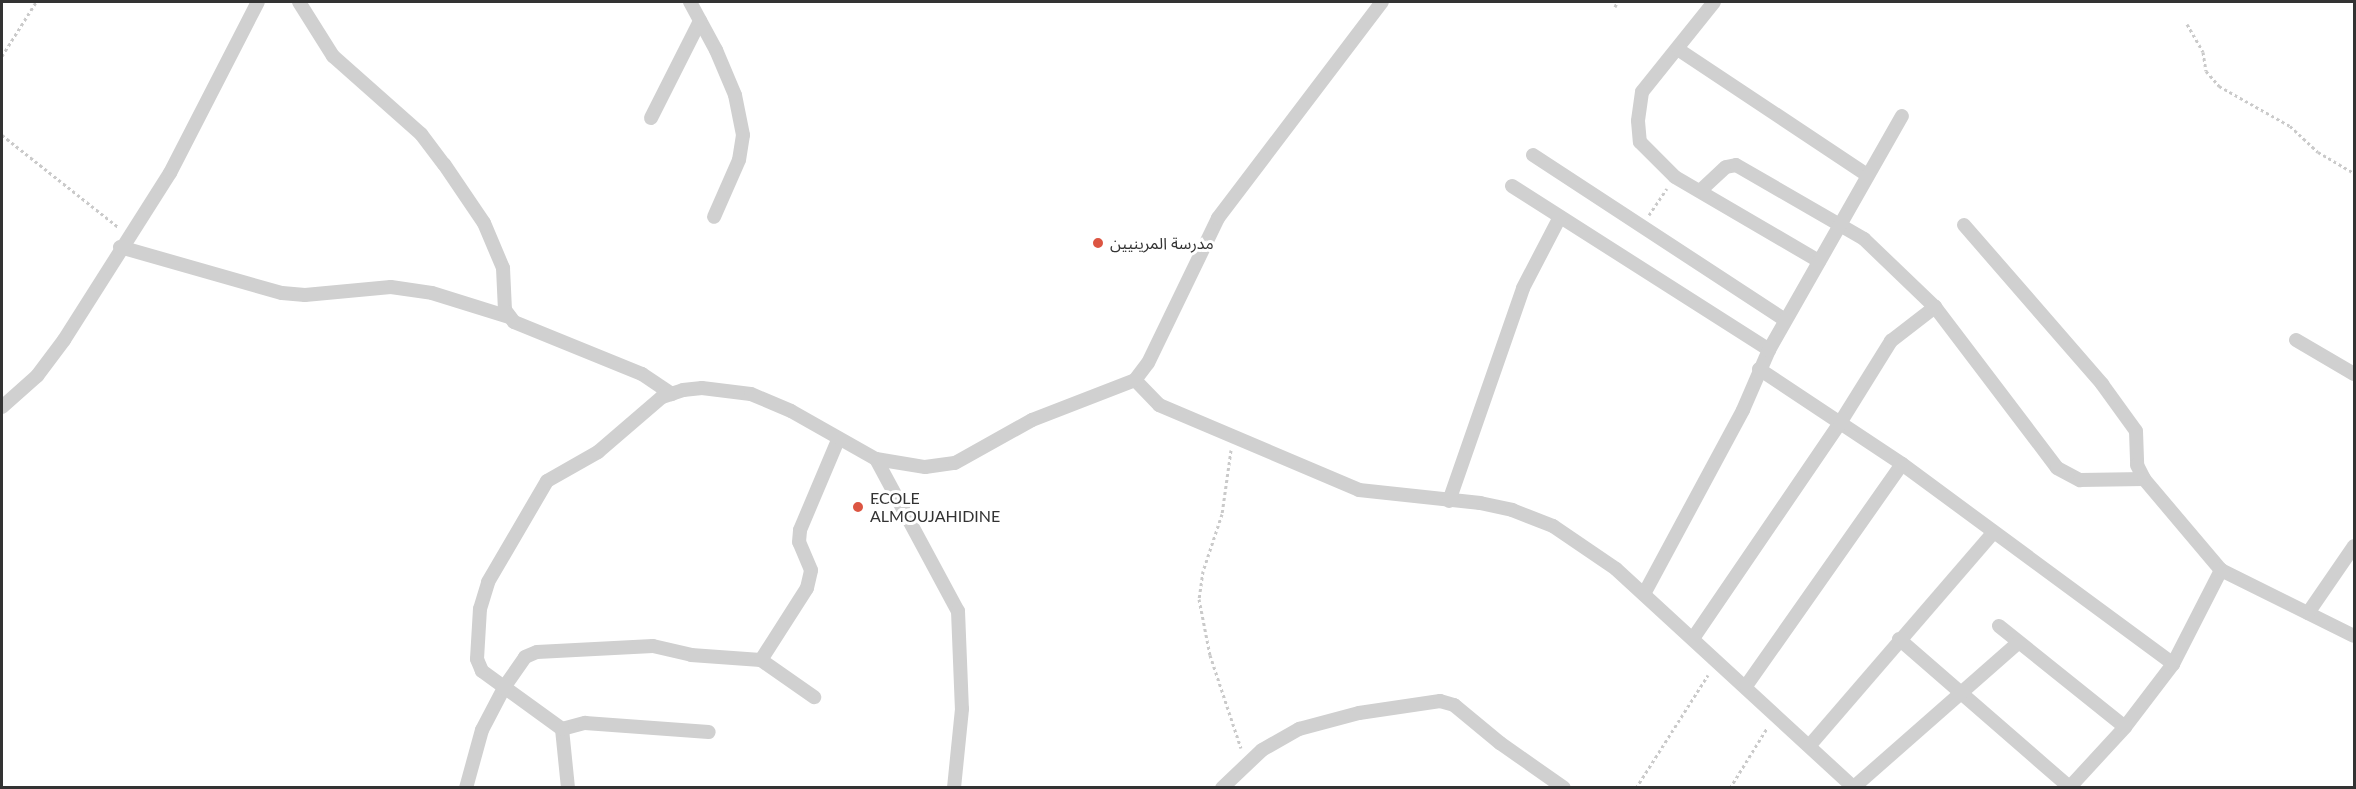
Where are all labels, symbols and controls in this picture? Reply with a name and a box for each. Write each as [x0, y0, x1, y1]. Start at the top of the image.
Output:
place label: مدرسة المرينيين [1110, 233, 1214, 253]
marker: مدرسة المرينيين [1091, 236, 1105, 250]
place label: ECOLE ALMOUJAHIDINE [870, 488, 1000, 526]
marker: ECOLE ALMOUJAHIDINE [851, 500, 865, 514]

